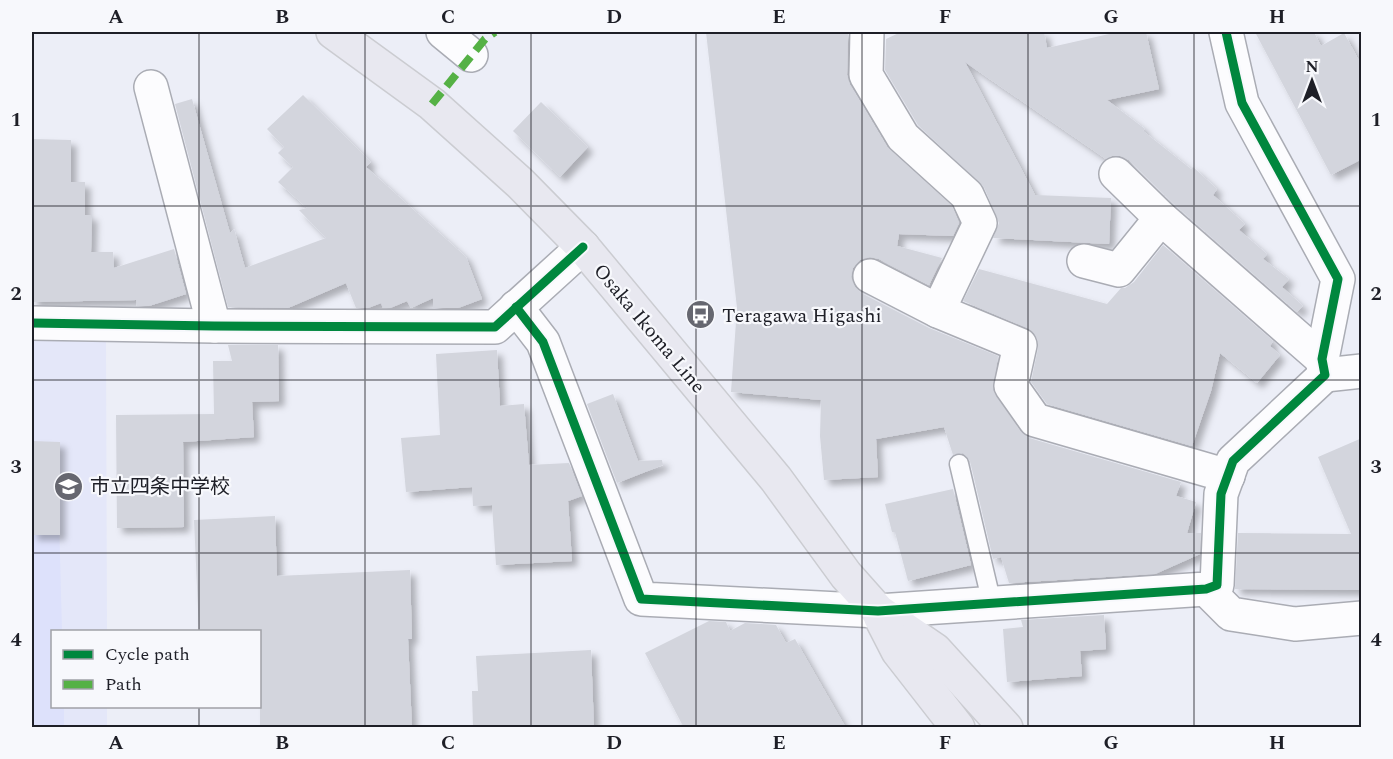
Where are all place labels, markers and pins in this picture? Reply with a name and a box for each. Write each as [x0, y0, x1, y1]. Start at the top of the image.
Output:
bus stop icon: Teragawa Higashi [685, 299, 717, 331]
place label: Teragawa Higashi [722, 301, 882, 331]
school or university icon: 市立四条中学校 [53, 470, 85, 502]
place label: 市立四条中学校 [90, 472, 230, 502]

